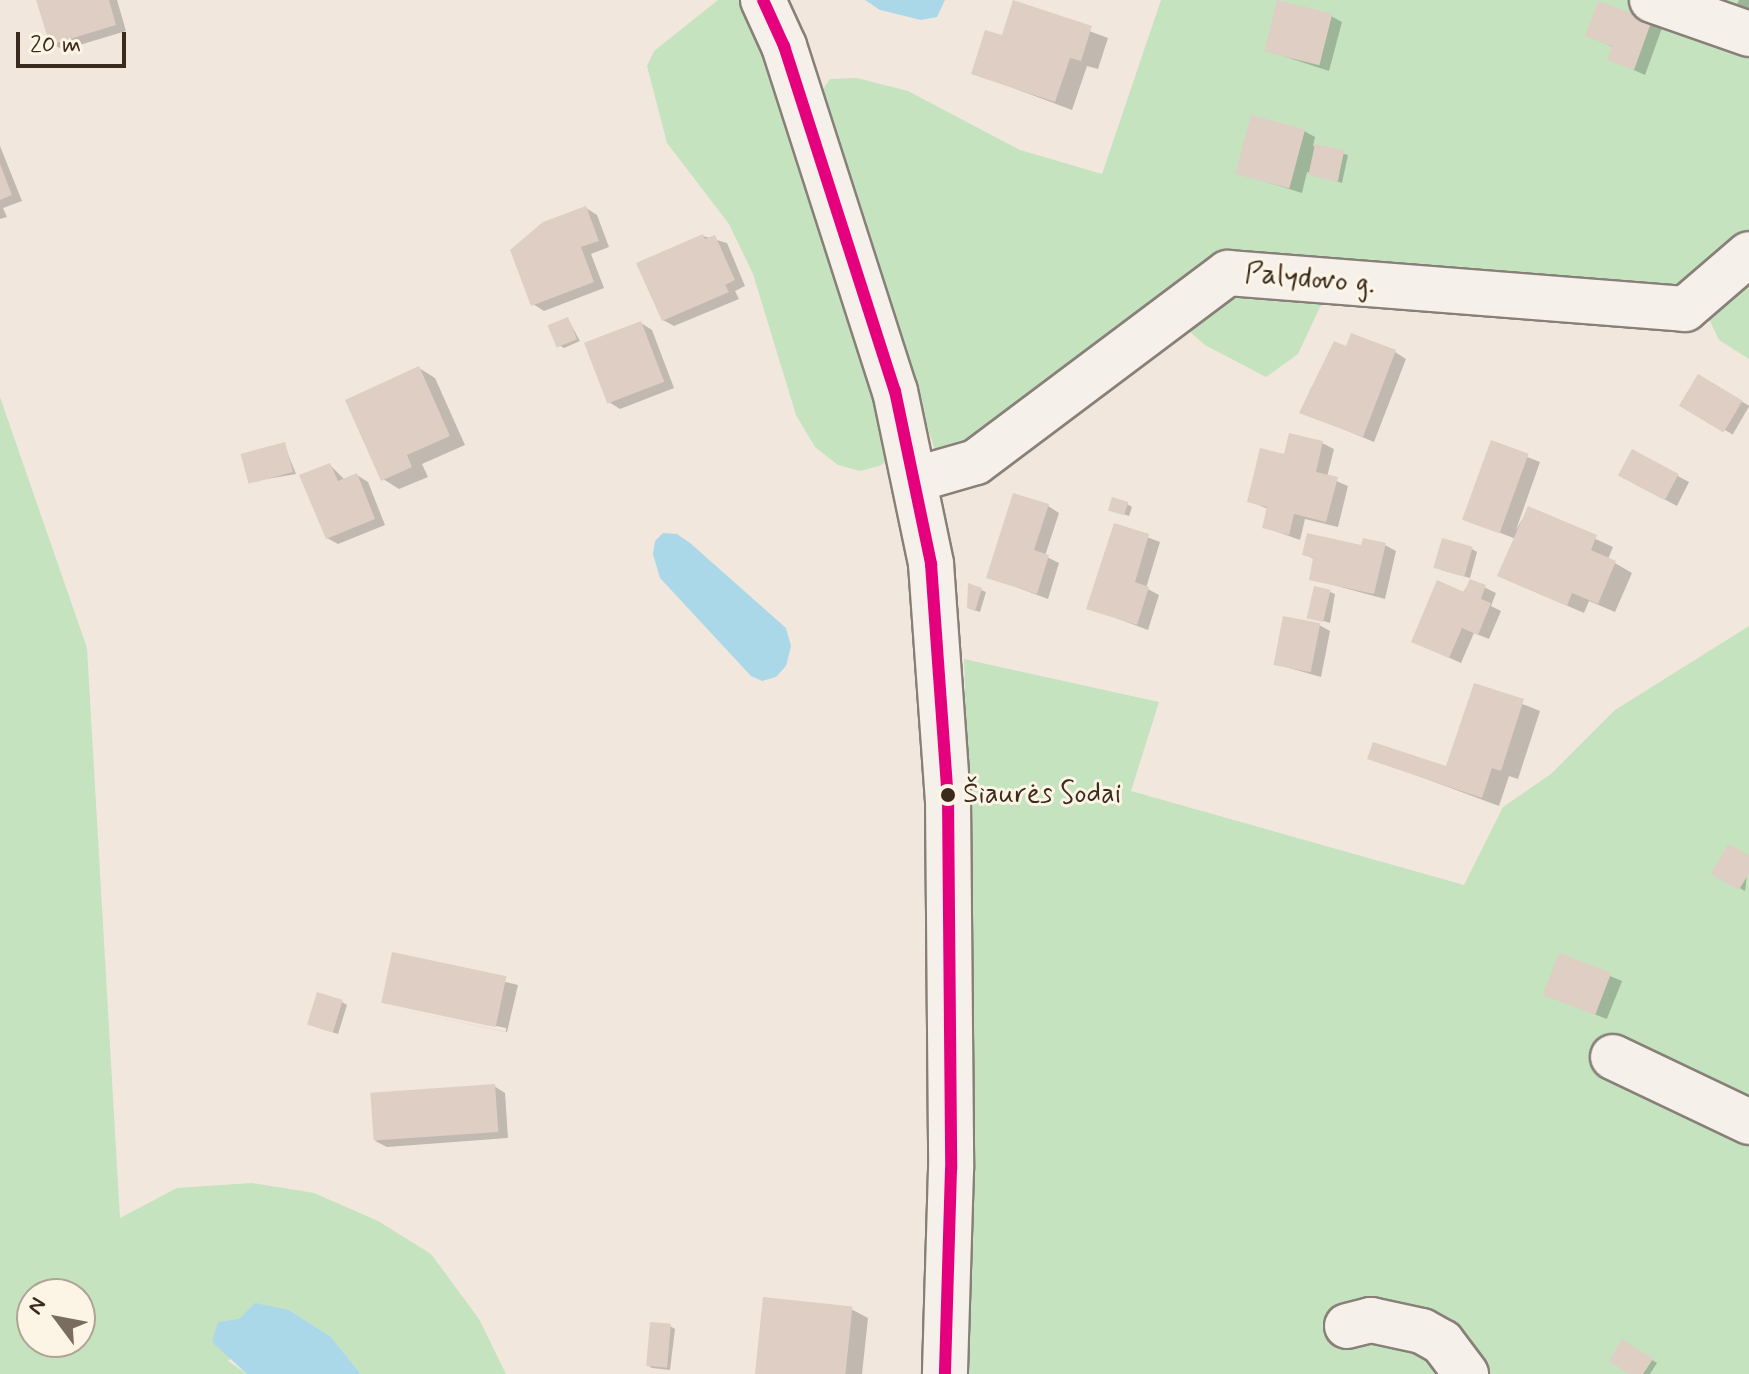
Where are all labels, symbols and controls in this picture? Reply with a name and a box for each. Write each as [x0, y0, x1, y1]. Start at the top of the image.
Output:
scale bar [20, 16, 130, 66]
text: 20 m [30, 30, 81, 61]
street label: Palydovo g. [1243, 255, 1377, 303]
place label: Šiaurės Sodai [963, 778, 1122, 812]
marker: Šiaurės Sodai [940, 787, 956, 803]
north arrow [16, 1278, 96, 1358]
text: N [22, 1293, 53, 1320]

